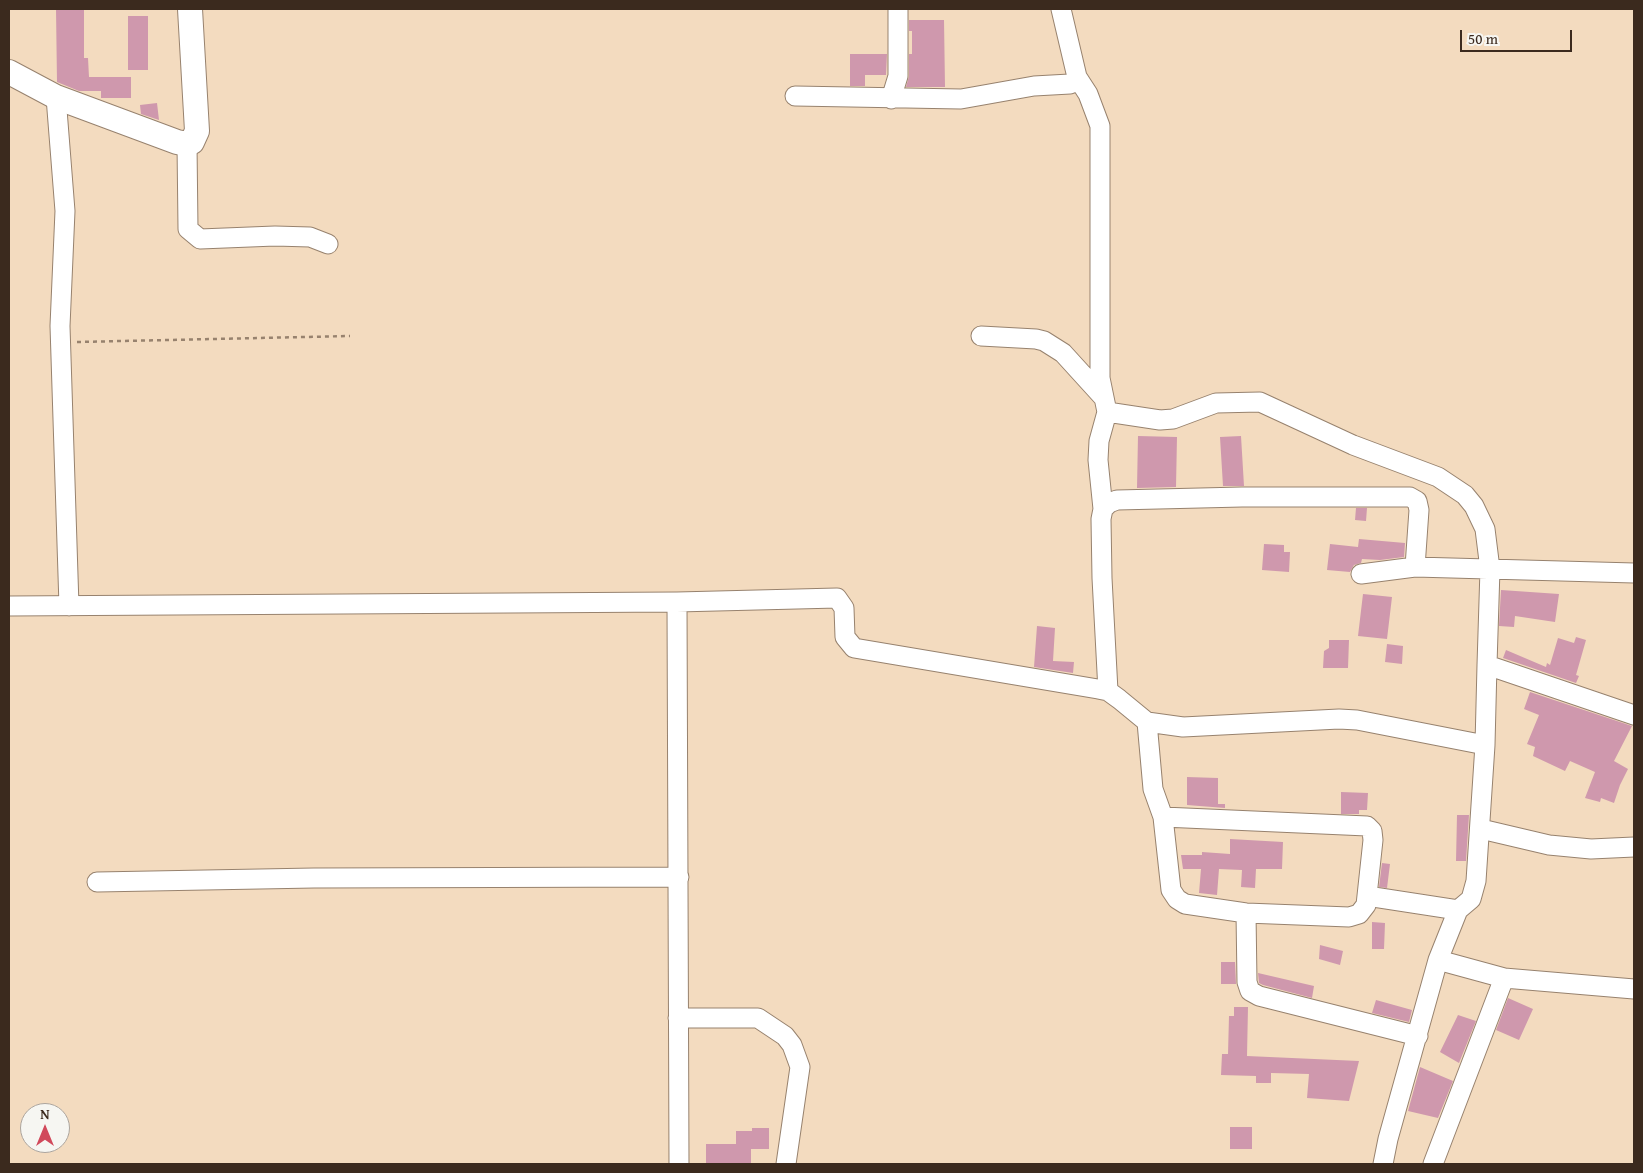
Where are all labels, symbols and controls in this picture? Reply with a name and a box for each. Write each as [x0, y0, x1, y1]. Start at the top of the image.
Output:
scale bar [1463, 20, 1576, 52]
text: 50 m [1468, 28, 1498, 49]
north arrow [20, 1103, 70, 1153]
text: N [40, 1104, 50, 1124]

